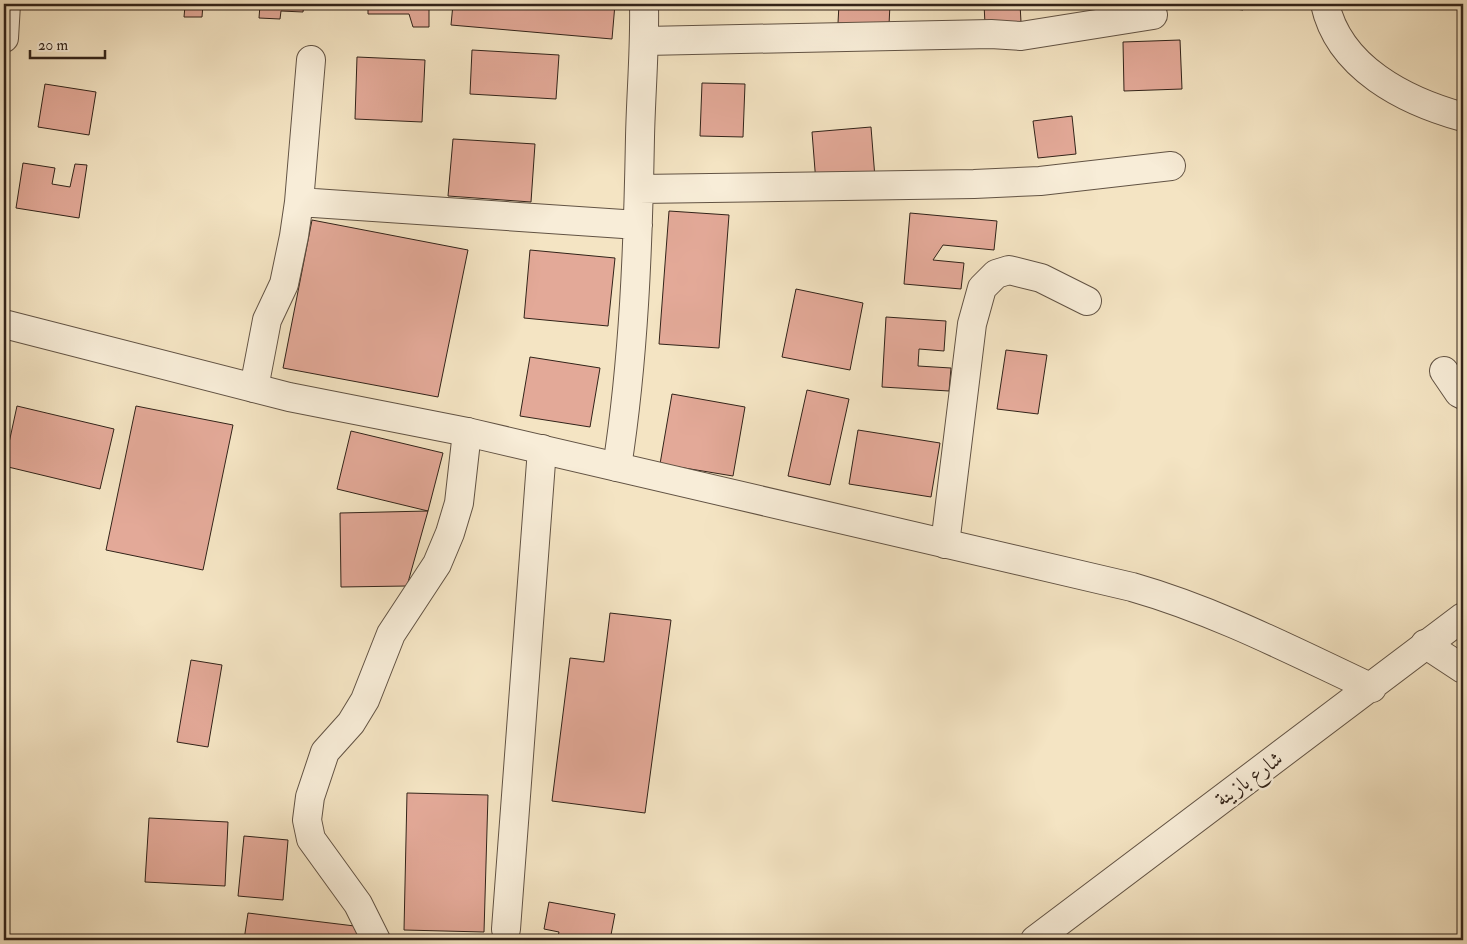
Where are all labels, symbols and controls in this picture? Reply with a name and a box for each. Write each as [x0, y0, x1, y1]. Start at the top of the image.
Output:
scale bar [30, 28, 105, 60]
text: 20 m [38, 36, 68, 55]
street label: شارع بازينة [1210, 745, 1291, 816]

